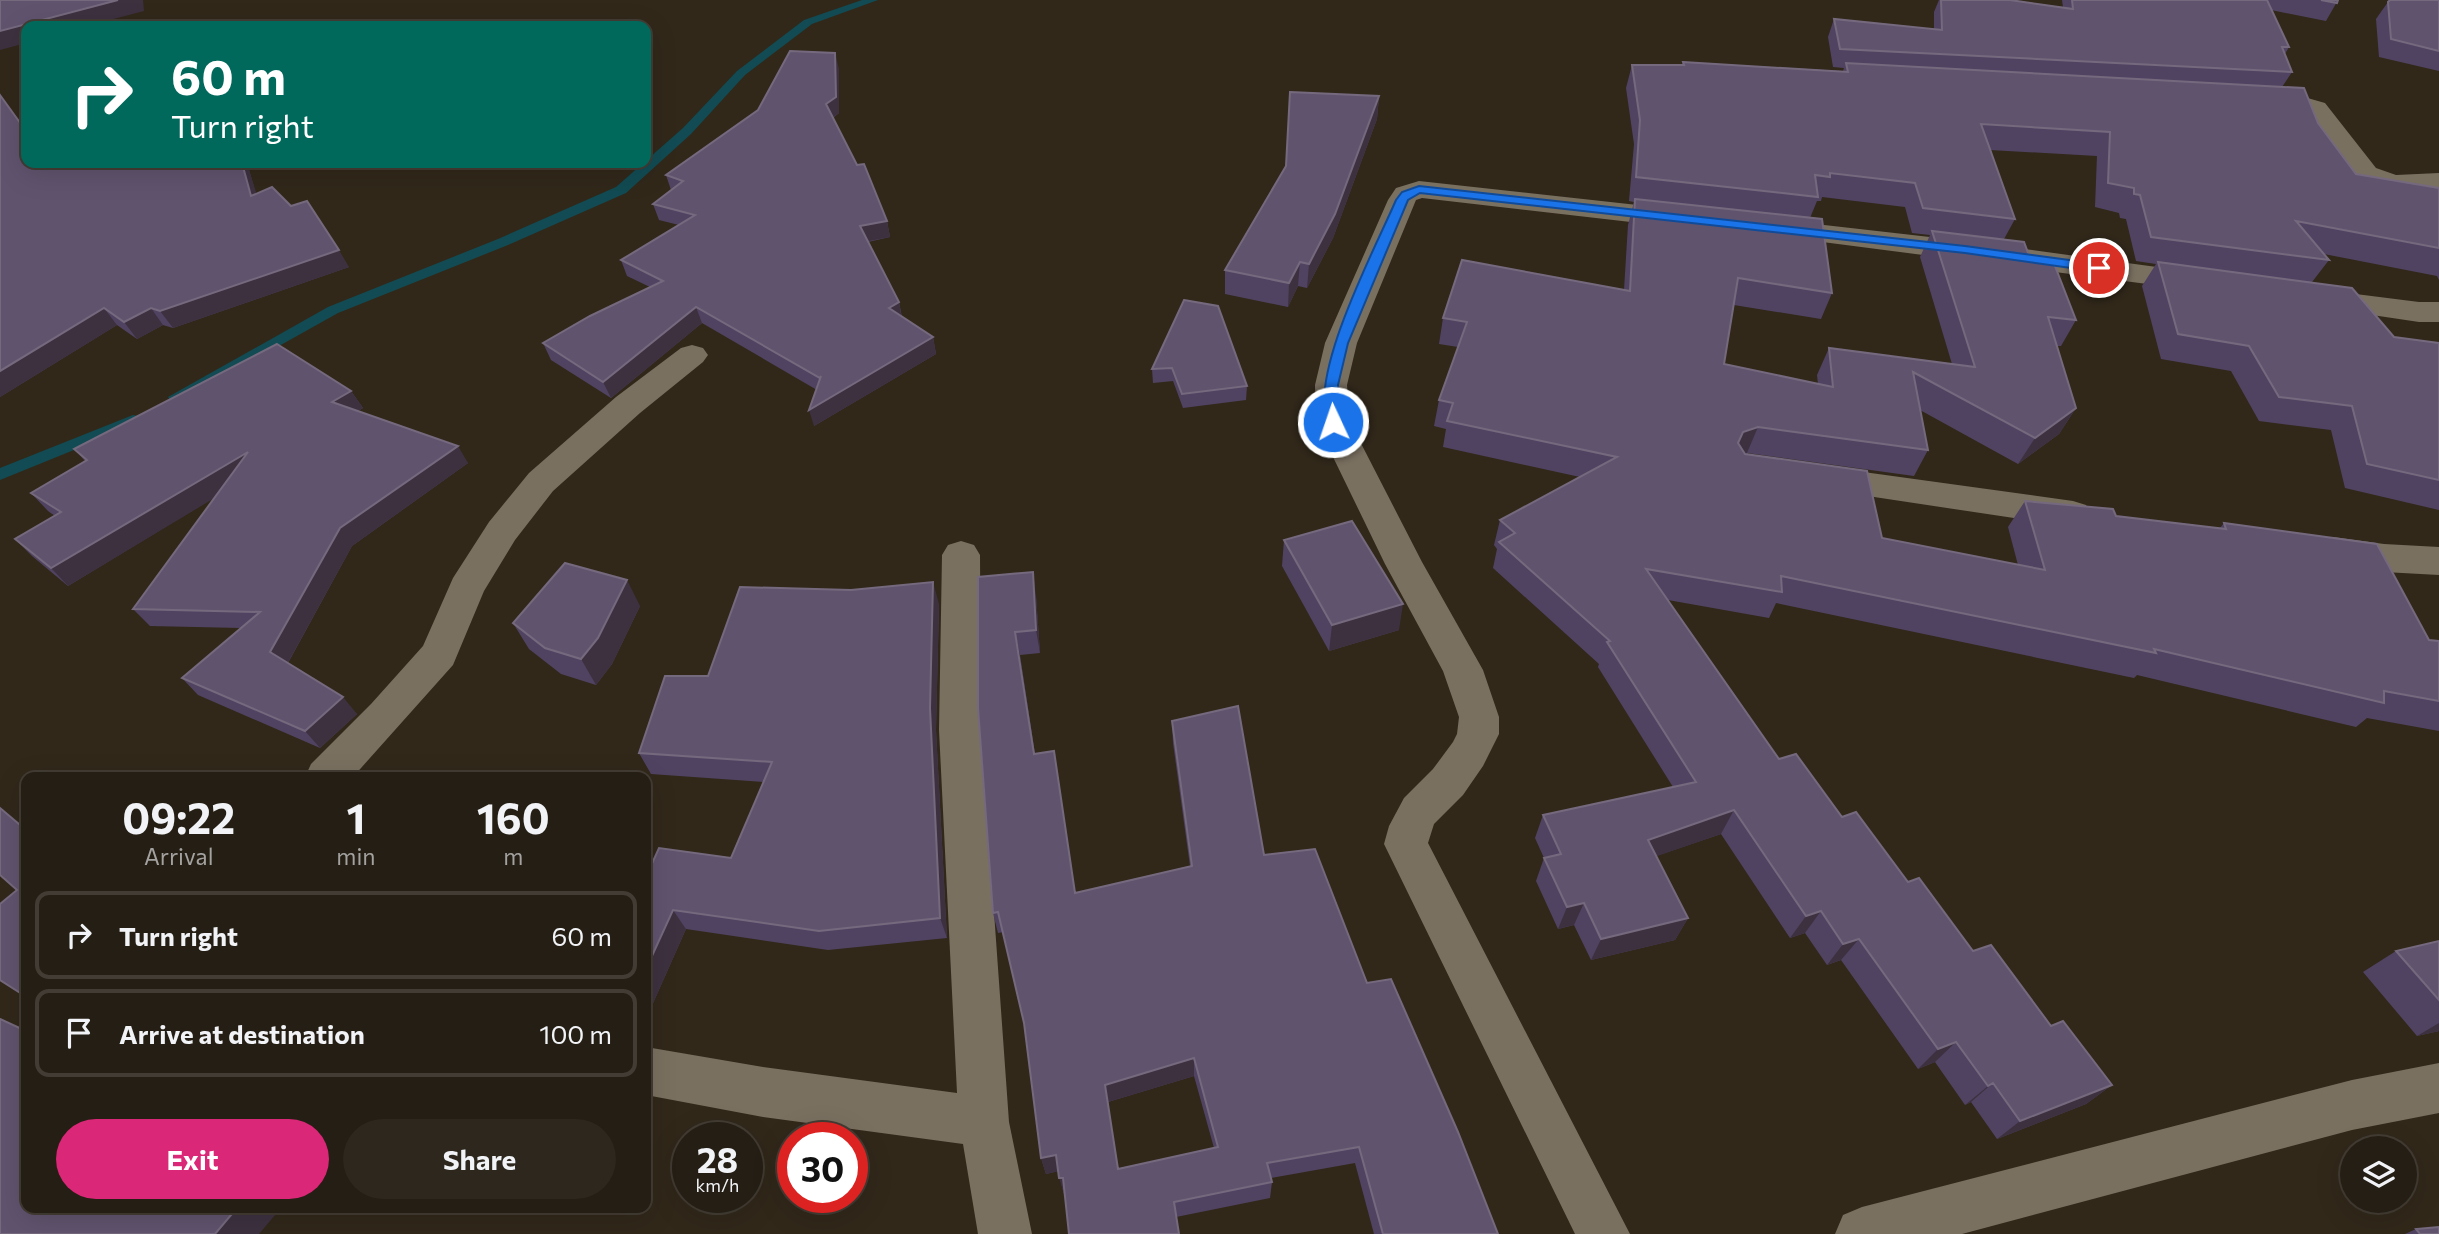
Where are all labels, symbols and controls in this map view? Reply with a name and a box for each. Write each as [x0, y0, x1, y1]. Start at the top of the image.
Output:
text: 60 m [171, 45, 286, 105]
icon: right [56, 49, 147, 140]
text: Turn right [171, 105, 314, 145]
pin [2069, 238, 2129, 298]
icon: arrive [2080, 249, 2118, 287]
position arrow [1296, 385, 1370, 459]
text: 09:22 [122, 791, 235, 843]
text: 1 [346, 791, 365, 843]
text: 160 [477, 791, 550, 843]
text: Arrival [144, 842, 213, 870]
text: min [336, 842, 376, 870]
text: m [503, 842, 523, 870]
icon: right [60, 916, 98, 954]
text: Turn right [119, 920, 238, 951]
text: 60 m [552, 920, 612, 951]
icon: arrive [60, 1014, 98, 1052]
text: Arrive at destination [119, 1018, 365, 1049]
text: 100 m [539, 1018, 612, 1049]
button: Exit [56, 1119, 329, 1199]
button: Share [343, 1119, 616, 1199]
speed limit sign: 30 [777, 1122, 868, 1213]
map controls [2340, 1136, 2417, 1213]
button: layers [2340, 1136, 2417, 1213]
text: 28 [697, 1137, 738, 1180]
text: km/h [696, 1174, 739, 1196]

